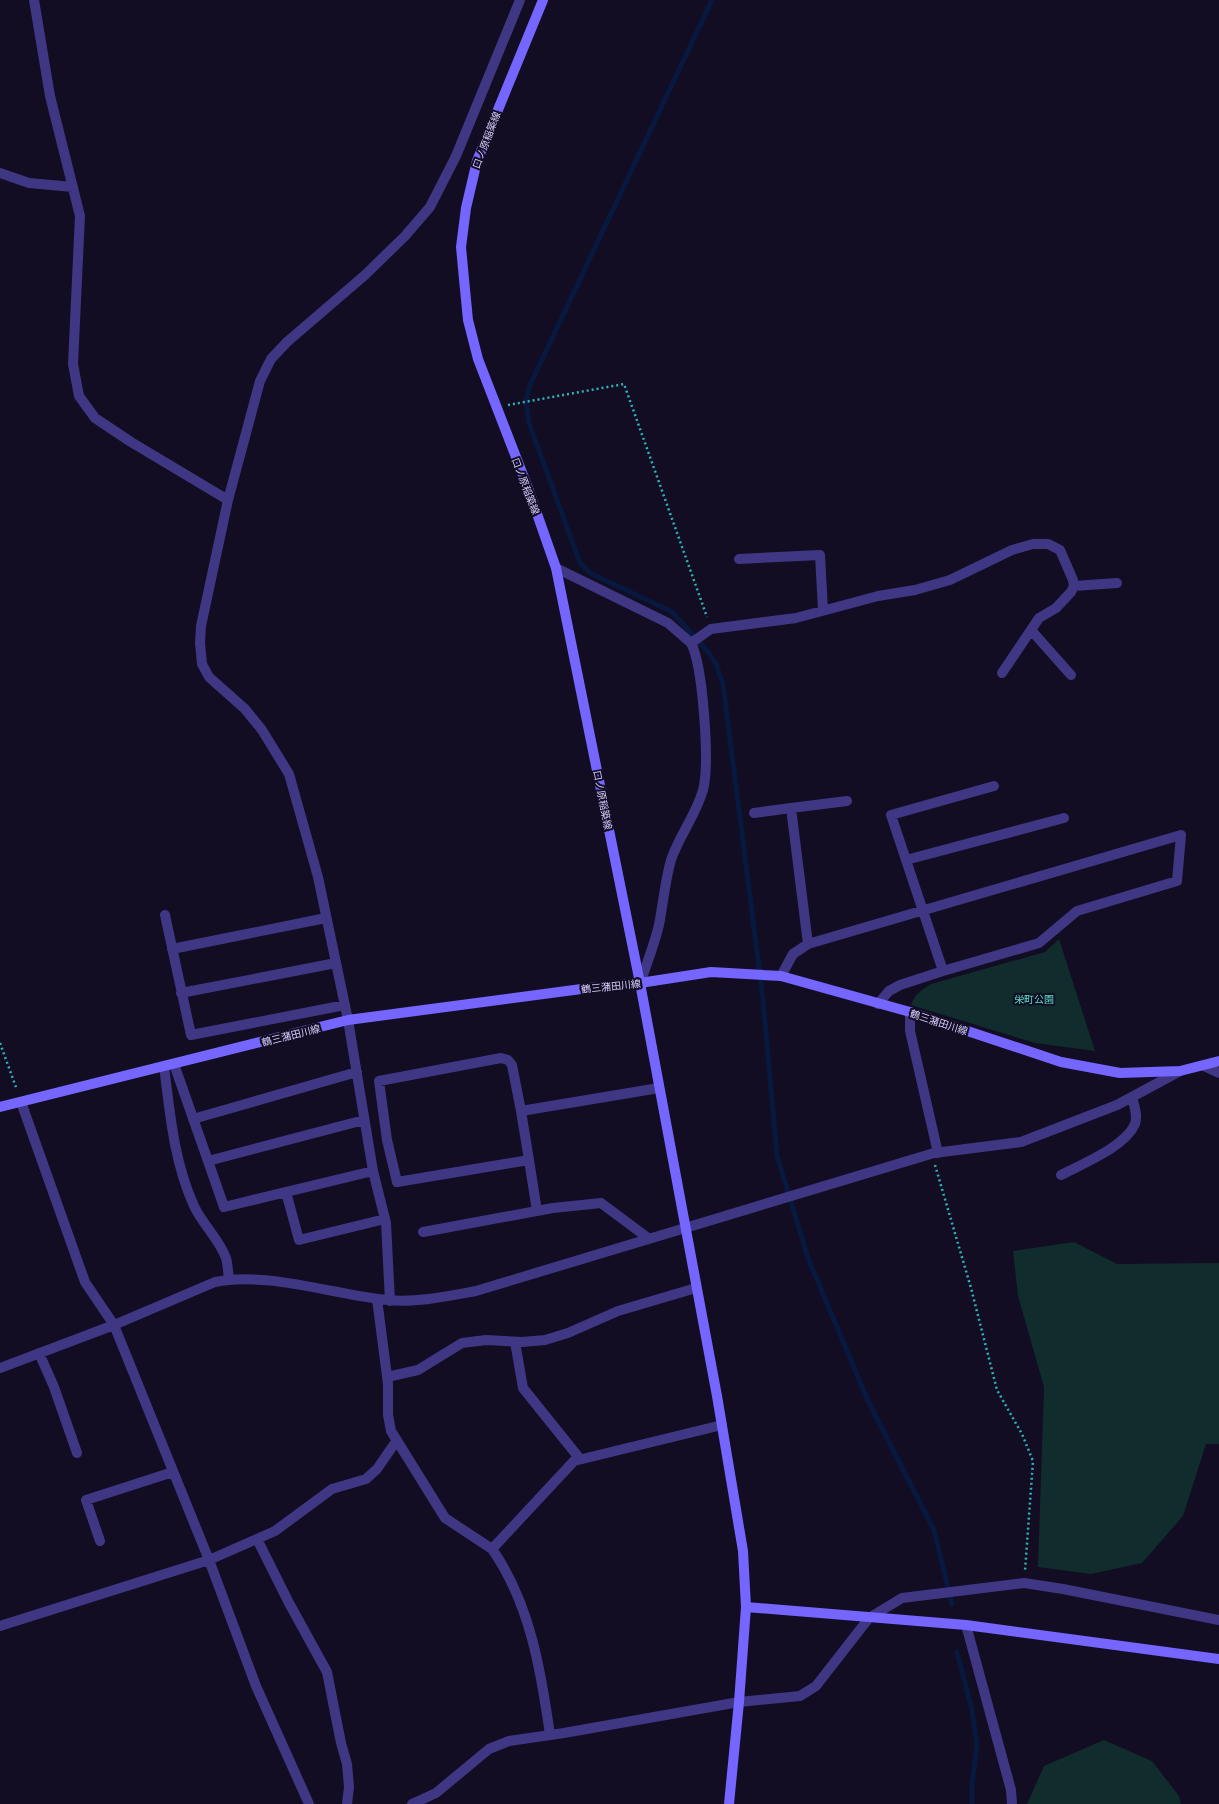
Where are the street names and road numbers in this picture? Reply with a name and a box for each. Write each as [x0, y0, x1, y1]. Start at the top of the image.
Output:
street label: 口ノ原稲築線 [470, 110, 503, 171]
street label: 口ノ原稲築線 [509, 456, 542, 517]
street label: 口ノ原稲築線 [590, 769, 615, 831]
street label: 鶴三潴田川線 [581, 977, 642, 996]
street label: 鶴三潴田川線 [908, 1007, 969, 1038]
street label: 鶴三潴田川線 [260, 1022, 322, 1049]

